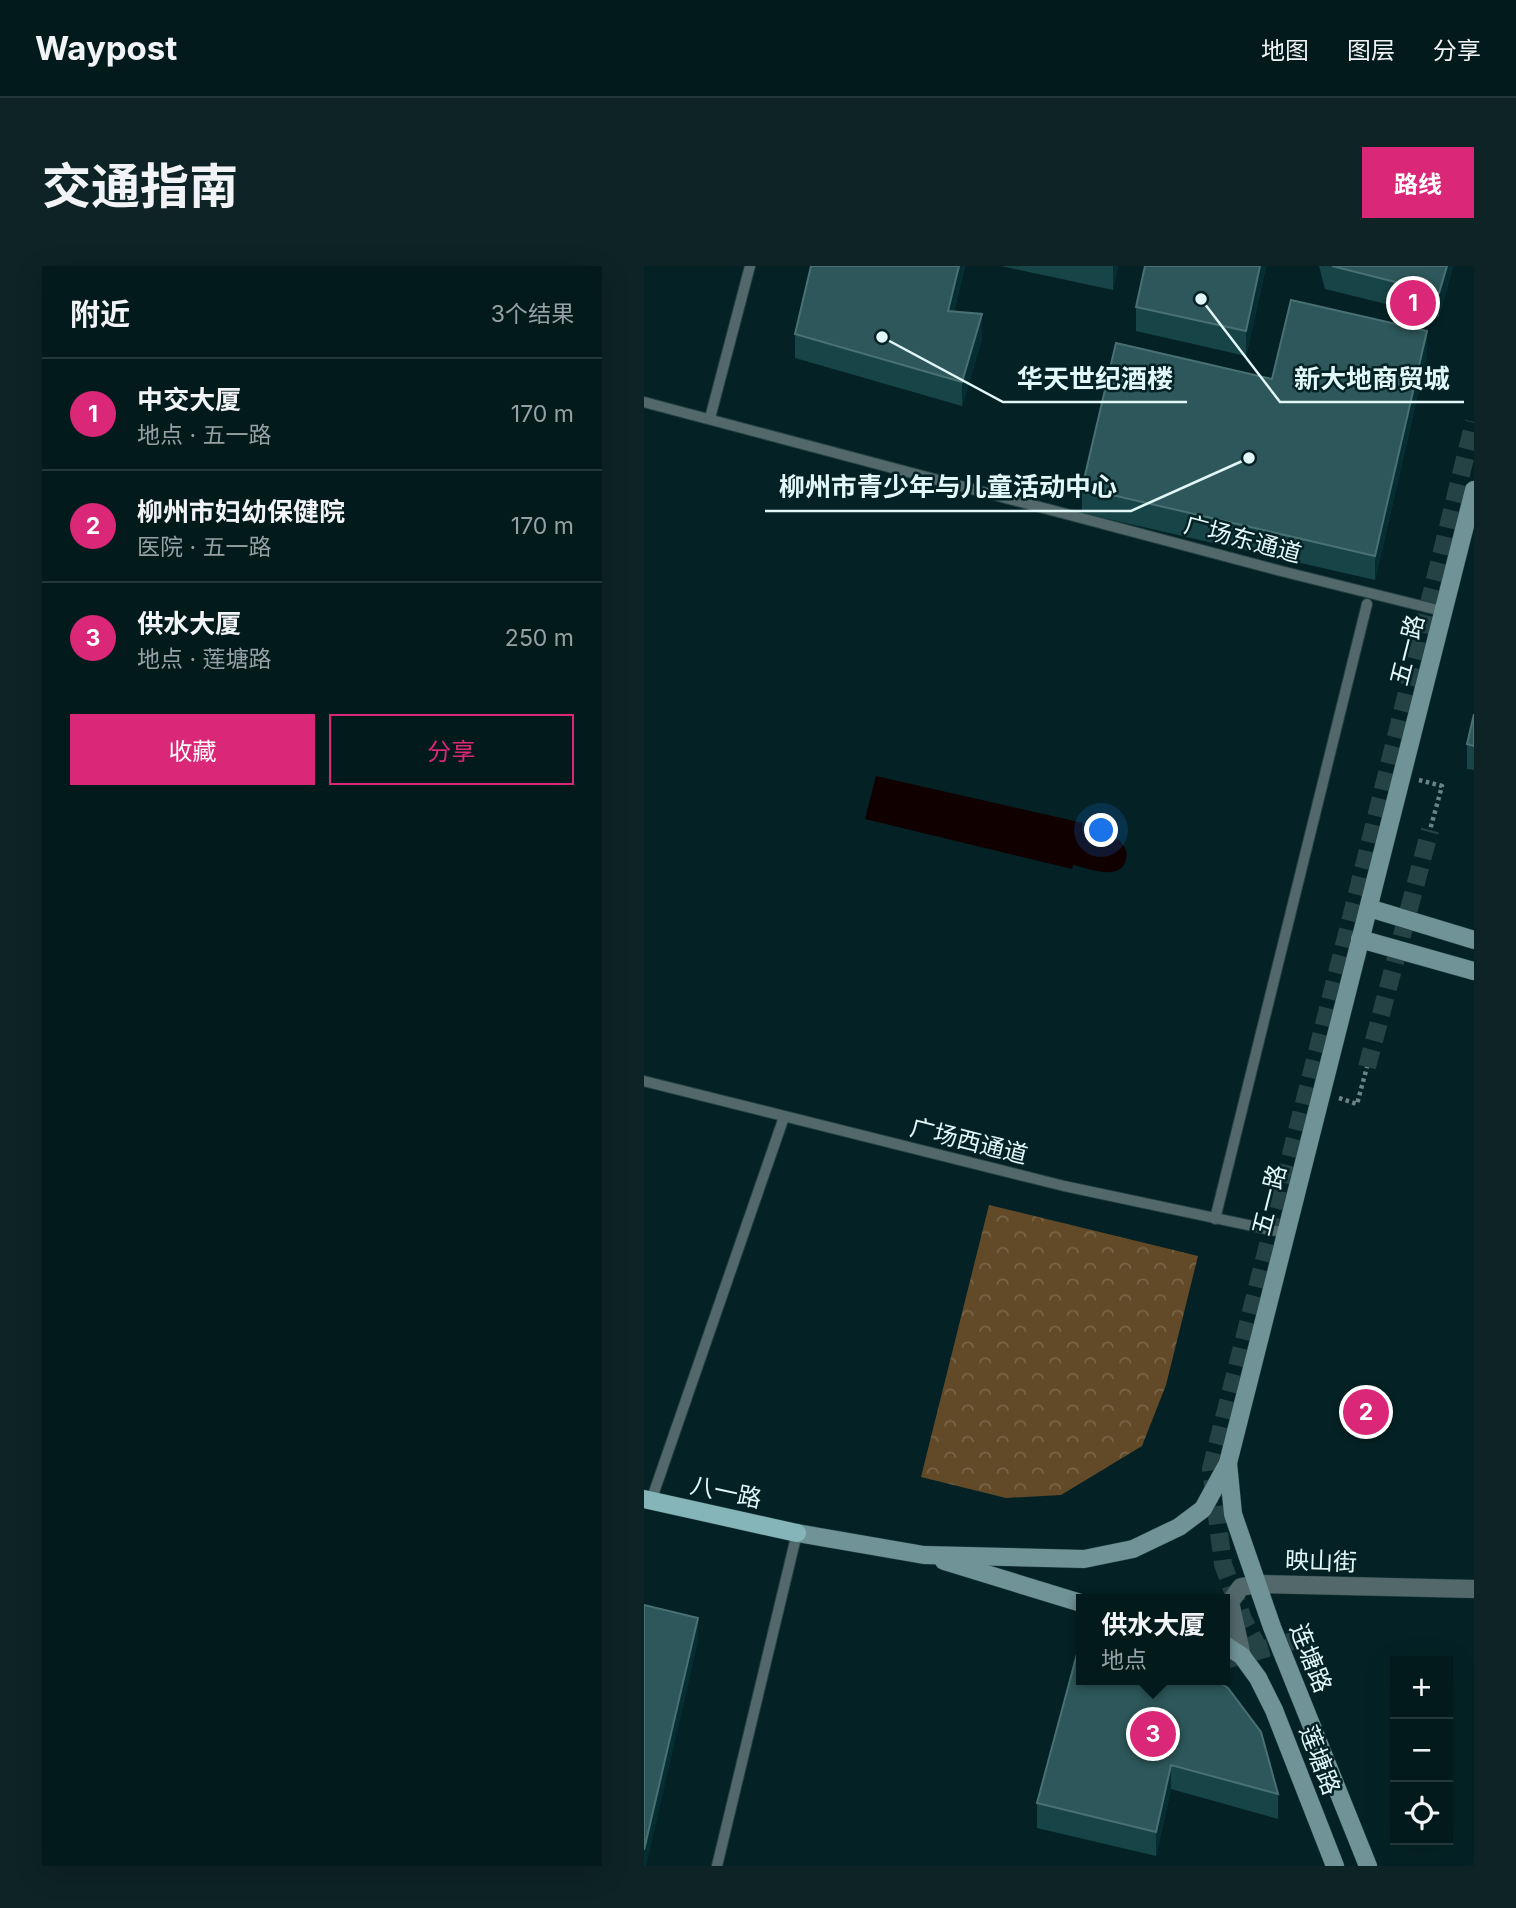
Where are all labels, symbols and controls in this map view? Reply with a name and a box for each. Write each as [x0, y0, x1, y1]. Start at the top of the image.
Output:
text: Waypost [35, 28, 177, 68]
text: 地图 [1261, 36, 1309, 65]
text: 图层 [1347, 36, 1395, 65]
text: 分享 [1433, 36, 1481, 65]
button: 路线 [1362, 147, 1474, 218]
text: 交通指南 [42, 157, 238, 216]
pin: 1 [1390, 277, 1436, 329]
text: 附近 [70, 296, 130, 332]
text: 3个结果 [491, 300, 574, 328]
callout: 华天世纪酒楼 [1003, 355, 1187, 402]
callout: 新大地商贸城 [1280, 355, 1464, 402]
text: 华天世纪酒楼 [1017, 363, 1173, 394]
text: 新大地商贸城 [1294, 363, 1450, 394]
text: 中交大厦 [137, 384, 241, 415]
text: 1 [88, 400, 98, 428]
text: 170 m [511, 400, 574, 428]
text: 地点 · 五一路 [137, 421, 272, 449]
callout: 柳州市青少年与儿童活动中心 [765, 464, 1131, 511]
text: 柳州市青少年与儿童活动中心 [779, 471, 1117, 502]
text: 柳州市妇幼保健院 [137, 496, 345, 527]
street label: 广场东通道 [1181, 509, 1305, 569]
text: 2 [86, 512, 100, 540]
text: 170 m [511, 512, 574, 540]
text: 医院 · 五一路 [137, 533, 272, 561]
text: 供水大厦 [137, 608, 241, 639]
street label: 五一路 [1384, 612, 1430, 688]
text: 3 [86, 624, 100, 652]
text: 250 m [505, 624, 574, 652]
text: 地点 · 莲塘路 [137, 645, 272, 673]
button: 收藏 [70, 714, 315, 785]
button: 分享 [329, 714, 574, 785]
your location [1084, 813, 1118, 847]
street label: 广场西通道 [907, 1112, 1031, 1170]
street label: 五一路 [1246, 1162, 1292, 1238]
pin: 2 [1343, 1386, 1389, 1438]
street label: 八一路 [688, 1470, 764, 1514]
street label: 映山街 [1285, 1545, 1357, 1577]
popup [1076, 1594, 1230, 1685]
text: 供水大厦 [1101, 1609, 1205, 1640]
street label: 连塘路 [1284, 1619, 1338, 1697]
text: 地点 [1101, 1646, 1147, 1674]
map controls [1390, 1656, 1453, 1845]
button: + [1390, 1656, 1453, 1719]
pin: 3 [1130, 1708, 1176, 1760]
button: − [1390, 1719, 1453, 1782]
street label: 莲塘路 [1294, 1721, 1346, 1799]
button: locate [1390, 1782, 1453, 1845]

